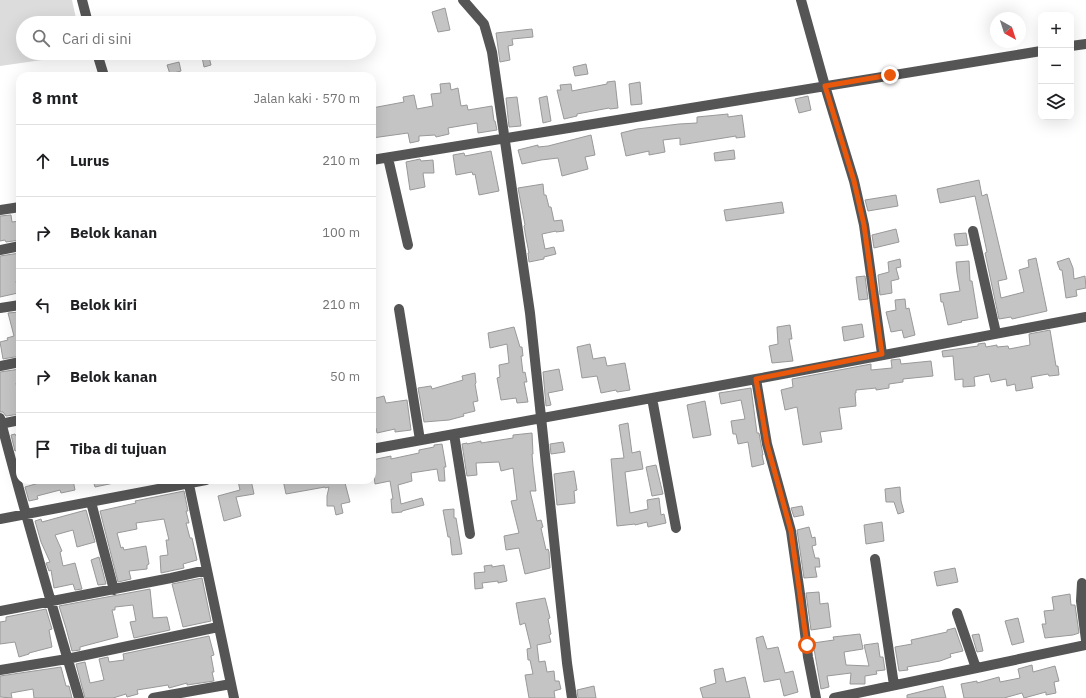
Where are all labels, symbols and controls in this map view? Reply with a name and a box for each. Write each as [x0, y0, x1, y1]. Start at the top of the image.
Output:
north arrow [990, 12, 1026, 48]
map controls [1038, 12, 1074, 120]
button: + [1038, 12, 1074, 48]
search box [16, 16, 376, 60]
icon: search [30, 27, 52, 49]
text: Cari di sini [62, 29, 131, 48]
button: − [1038, 48, 1074, 84]
route end [881, 66, 899, 84]
button: layers [1038, 84, 1074, 120]
text: 8 mnt [32, 87, 78, 109]
text: Jalan kaki · 570 m [253, 90, 360, 107]
icon: ahead [32, 150, 54, 172]
text: Lurus [70, 151, 109, 170]
text: 210 m [322, 152, 360, 169]
icon: right [32, 222, 54, 244]
text: Belok kanan [70, 223, 157, 242]
text: 100 m [322, 224, 360, 241]
icon: left [32, 294, 54, 316]
text: Belok kiri [70, 295, 137, 314]
text: 210 m [322, 296, 360, 313]
icon: right [32, 366, 54, 388]
text: Belok kanan [70, 367, 157, 386]
text: 50 m [330, 368, 360, 385]
icon: arrive [32, 438, 54, 460]
text: Tiba di tujuan [70, 439, 167, 458]
route start [798, 636, 816, 654]

